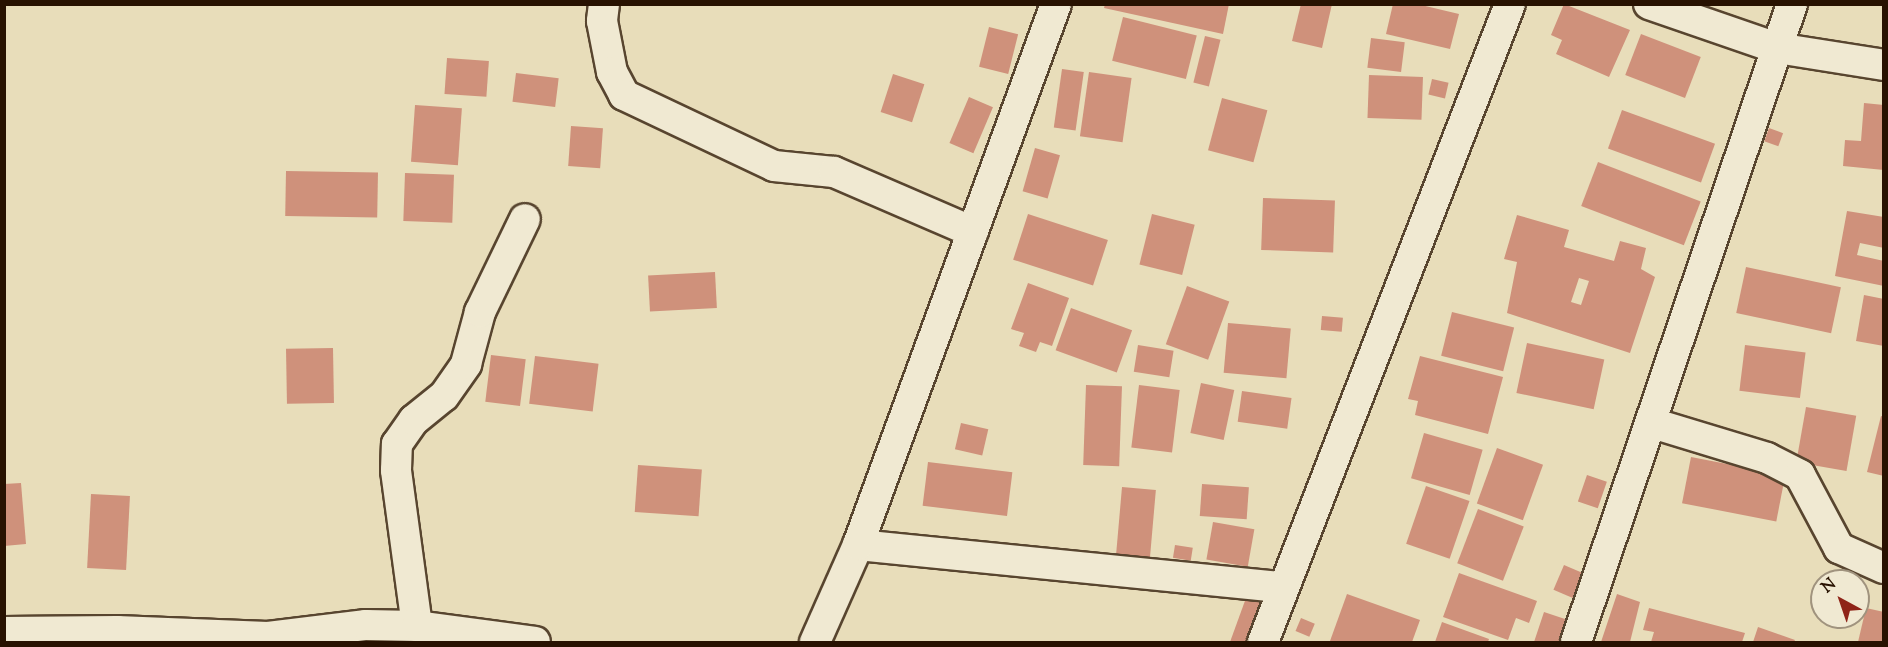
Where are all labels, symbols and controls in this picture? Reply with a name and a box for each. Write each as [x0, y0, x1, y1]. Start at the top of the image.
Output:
north arrow [1810, 569, 1870, 629]
text: N [1817, 573, 1842, 599]

